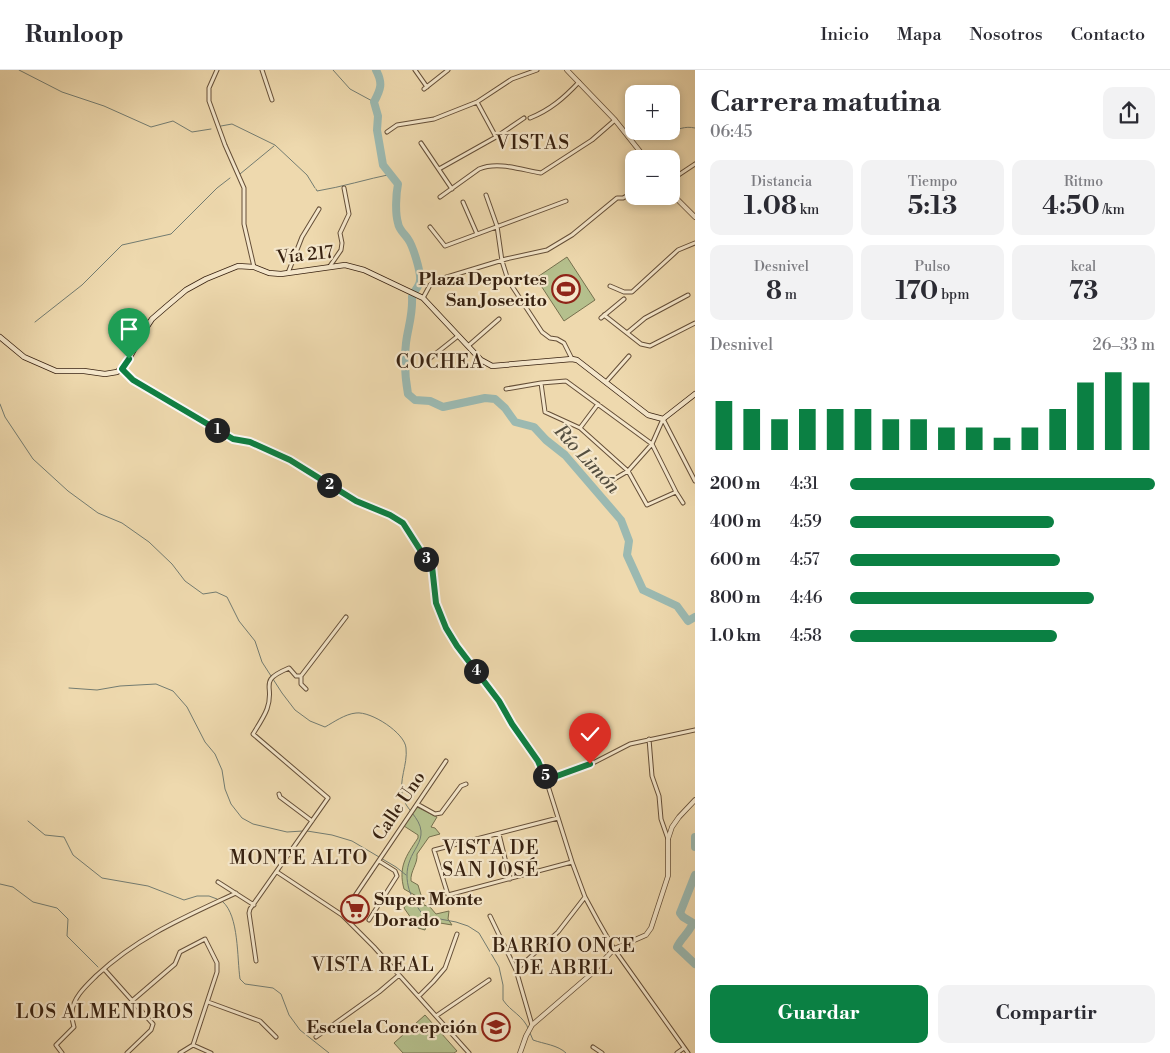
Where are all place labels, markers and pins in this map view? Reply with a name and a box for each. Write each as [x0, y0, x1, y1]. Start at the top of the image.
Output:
place label: Plaza Deportes San Josecito [418, 268, 547, 312]
sports icon: Plaza Deportes San Josecito [551, 274, 581, 304]
pin [108, 308, 150, 359]
pin: 1 [204, 418, 230, 442]
pin: 2 [316, 472, 342, 498]
pin: 3 [414, 546, 438, 572]
pin: 4 [464, 658, 488, 684]
pin [569, 713, 611, 764]
pin: 5 [532, 764, 558, 788]
place label: Super Monte Dorado [374, 888, 483, 932]
supermarket icon: Super Monte Dorado [340, 894, 370, 924]
school or university icon: Escuela Concepción [481, 1012, 511, 1042]
place label: Escuela Concepción [306, 1016, 477, 1039]

